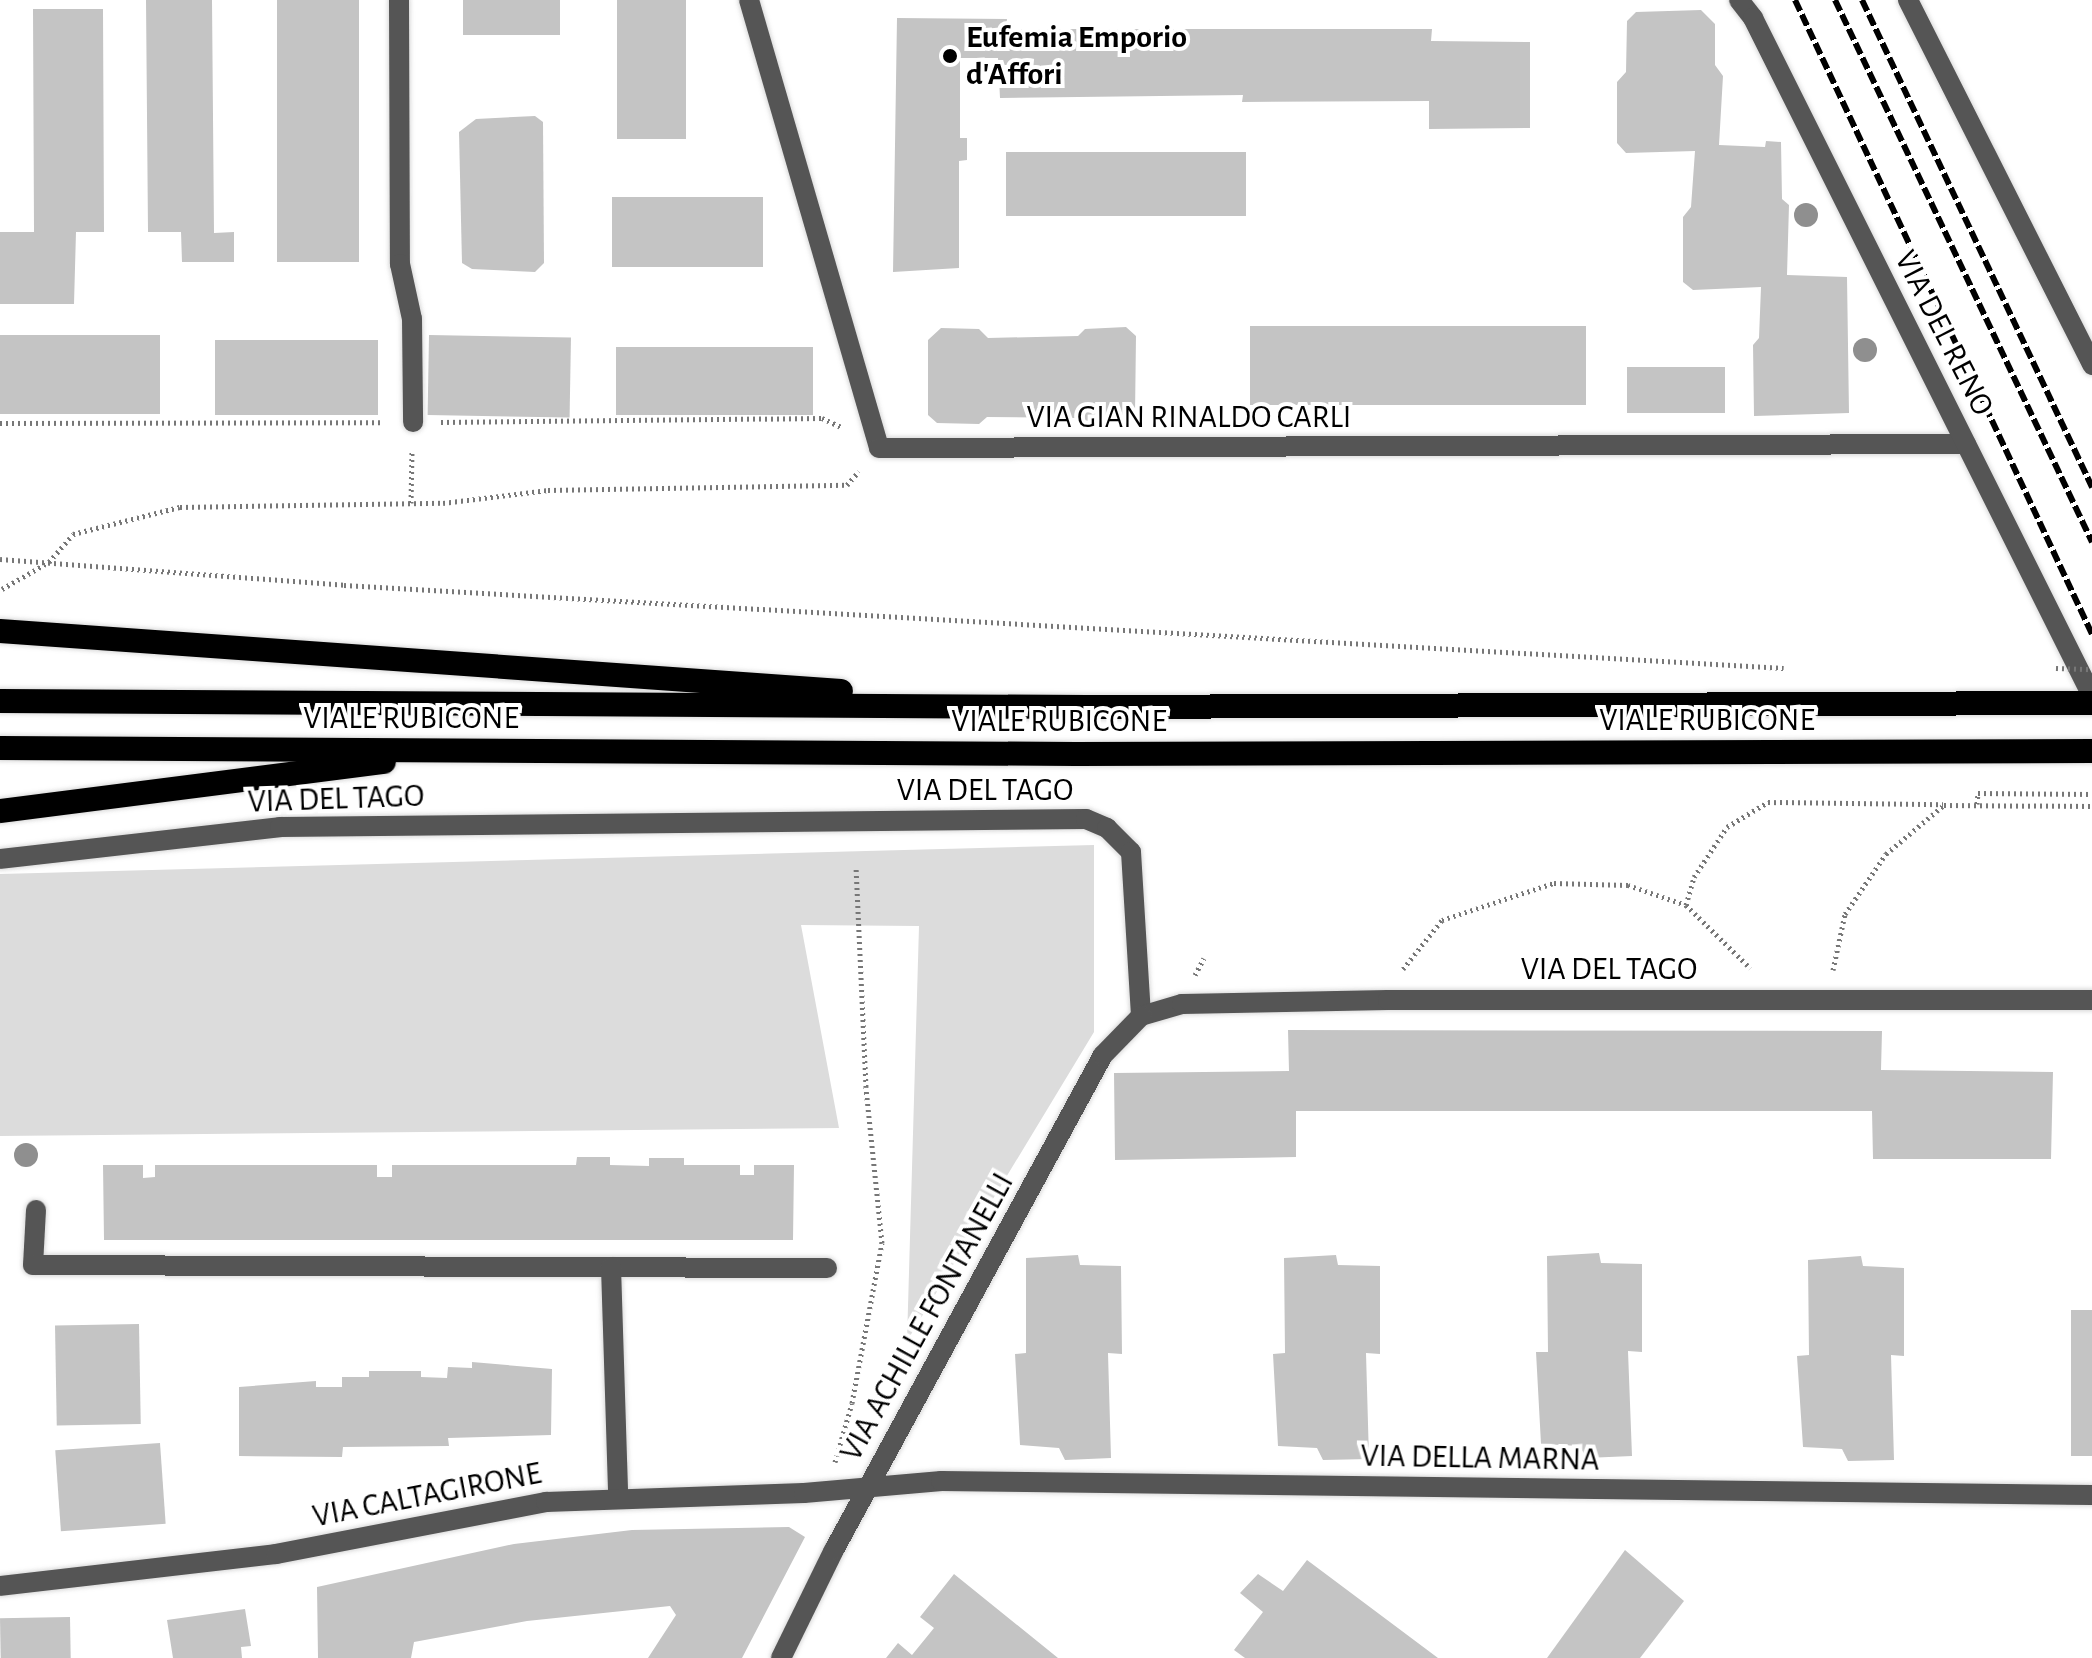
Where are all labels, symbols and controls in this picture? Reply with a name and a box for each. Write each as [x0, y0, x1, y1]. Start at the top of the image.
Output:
place label: Eufemia Emporio d'Affori [966, 19, 1187, 94]
marker: Eufemia Emporio d'Affori [941, 47, 959, 65]
street label: VIA DEL RENO [1886, 244, 2002, 422]
street label: VIA GIAN RINALDO CARLI [1027, 398, 1351, 436]
street label: VIALE RUBICONE [303, 699, 519, 737]
street label: VIALE RUBICONE [1599, 701, 1815, 739]
street label: VIALE RUBICONE [951, 702, 1167, 740]
street label: VIA DEL TAGO [897, 771, 1073, 809]
street label: VIA DEL TAGO [247, 777, 425, 821]
street label: VIA DEL TAGO [1521, 950, 1697, 988]
street label: VIA ACHILLE FONTANELLI [832, 1166, 1022, 1468]
street label: VIA DELLA MARNA [1360, 1437, 1600, 1479]
street label: VIA CALTAGIRONE [309, 1454, 545, 1536]

